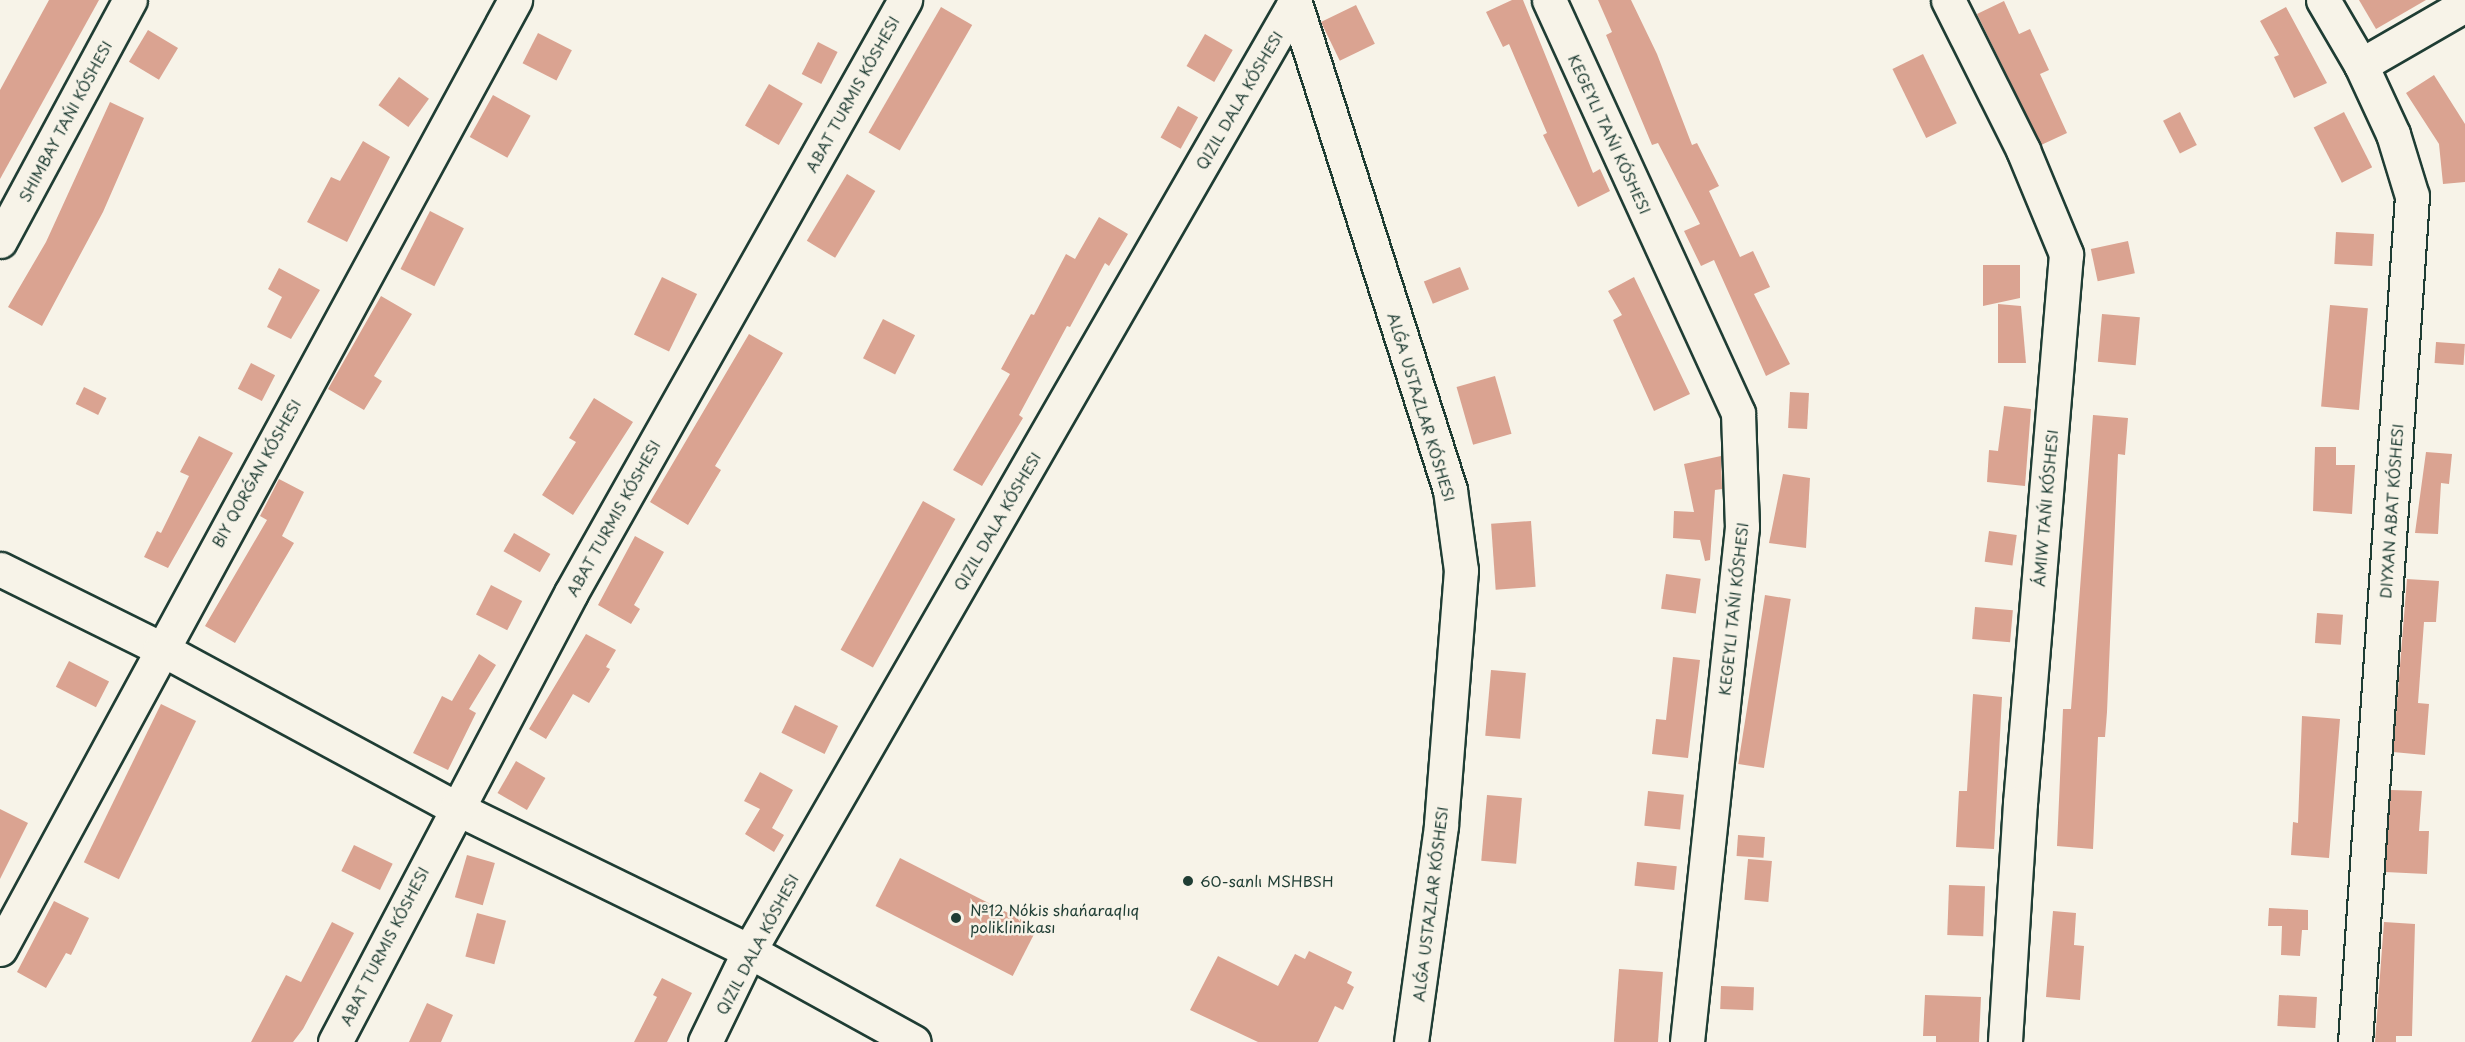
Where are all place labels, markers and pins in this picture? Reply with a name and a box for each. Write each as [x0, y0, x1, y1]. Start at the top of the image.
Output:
place label: 60-sanlı MSHBSH [1200, 872, 1333, 890]
marker: 60-sanlı MSHBSH [1181, 874, 1195, 888]
place label: №12 Nókis shańaraqlıq poliklinikası [970, 900, 1142, 935]
marker: №12 Nókis shańaraqlıq poliklinikası [947, 909, 965, 927]

